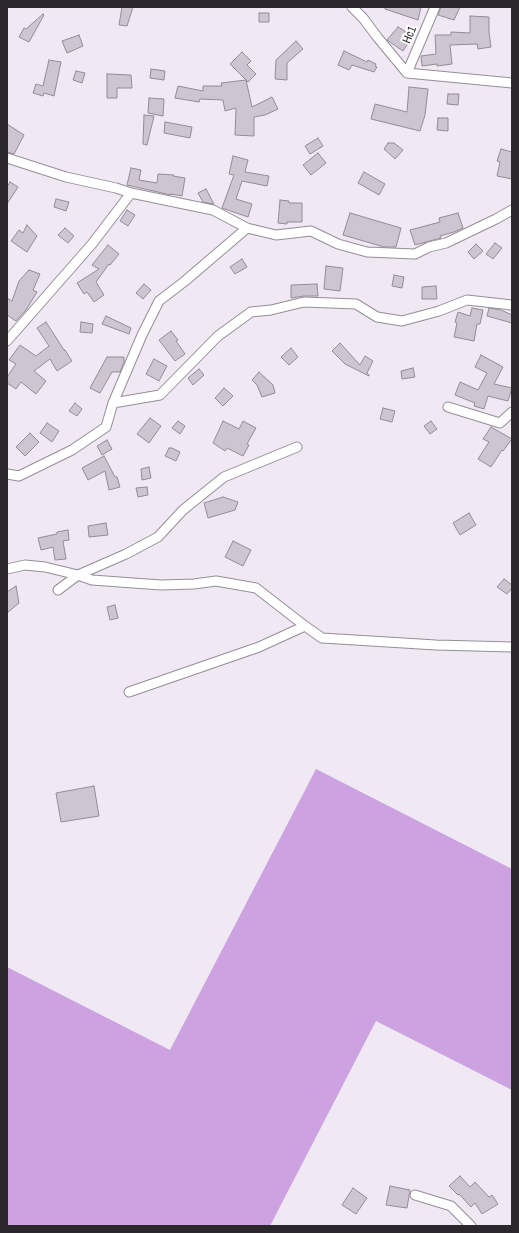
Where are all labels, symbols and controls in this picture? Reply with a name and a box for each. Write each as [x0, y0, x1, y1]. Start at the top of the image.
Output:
street label: Hc1 [400, 24, 420, 46]

